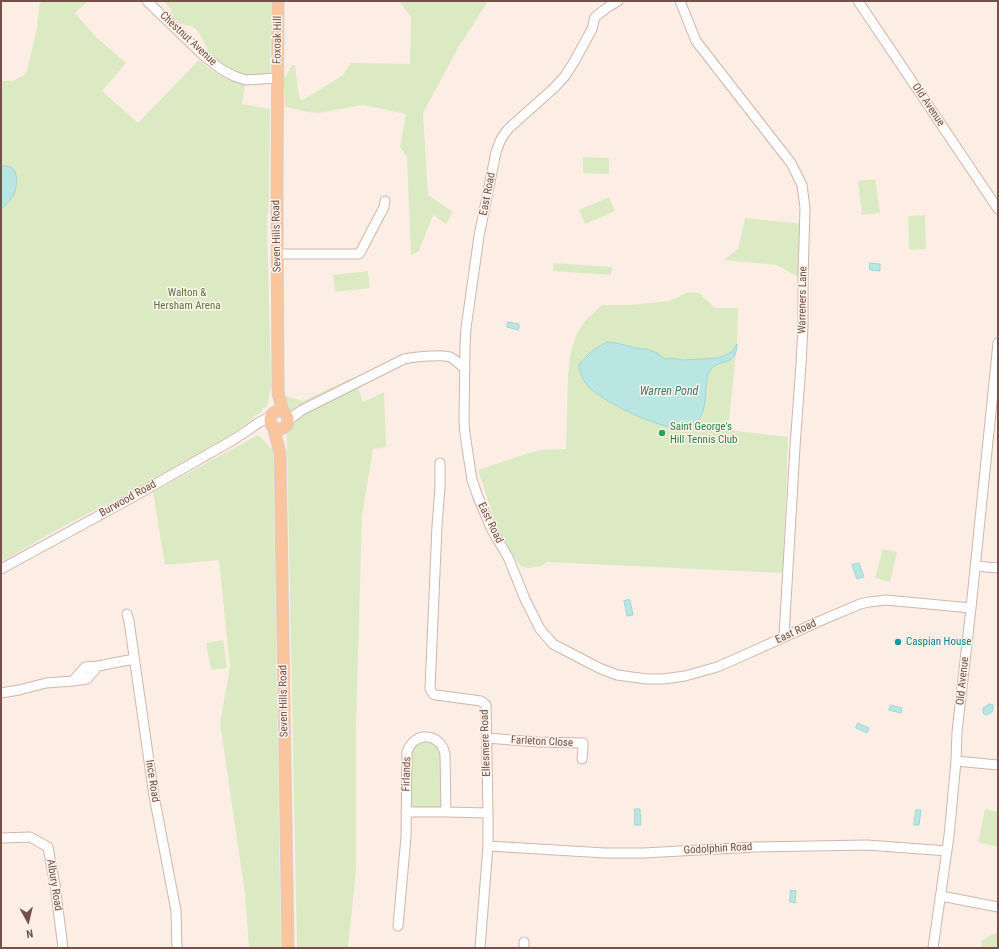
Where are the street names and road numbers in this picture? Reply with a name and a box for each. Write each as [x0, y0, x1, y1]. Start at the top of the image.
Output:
street label: Chestnut Avenue [157, 9, 219, 69]
street label: Foxoak Hill [271, 16, 285, 64]
street label: Old Avenue [909, 81, 947, 129]
street label: East Road [477, 171, 499, 217]
street label: Seven Hills Road [270, 200, 284, 272]
street label: Warreners Lane [796, 266, 810, 334]
street label: Burwood Road [97, 478, 159, 520]
street label: East Road [475, 501, 505, 545]
street label: East Road [773, 617, 819, 647]
street label: Old Avenue [954, 656, 972, 706]
street label: Seven Hills Road [277, 665, 291, 737]
street label: Ellesmere Road [478, 709, 494, 777]
street label: Farleton Close [511, 734, 573, 750]
street label: Firlands [400, 756, 414, 792]
street label: Ince Road [142, 759, 162, 803]
street label: Godolphin Road [683, 841, 753, 857]
street label: Albury Road [43, 858, 65, 912]

